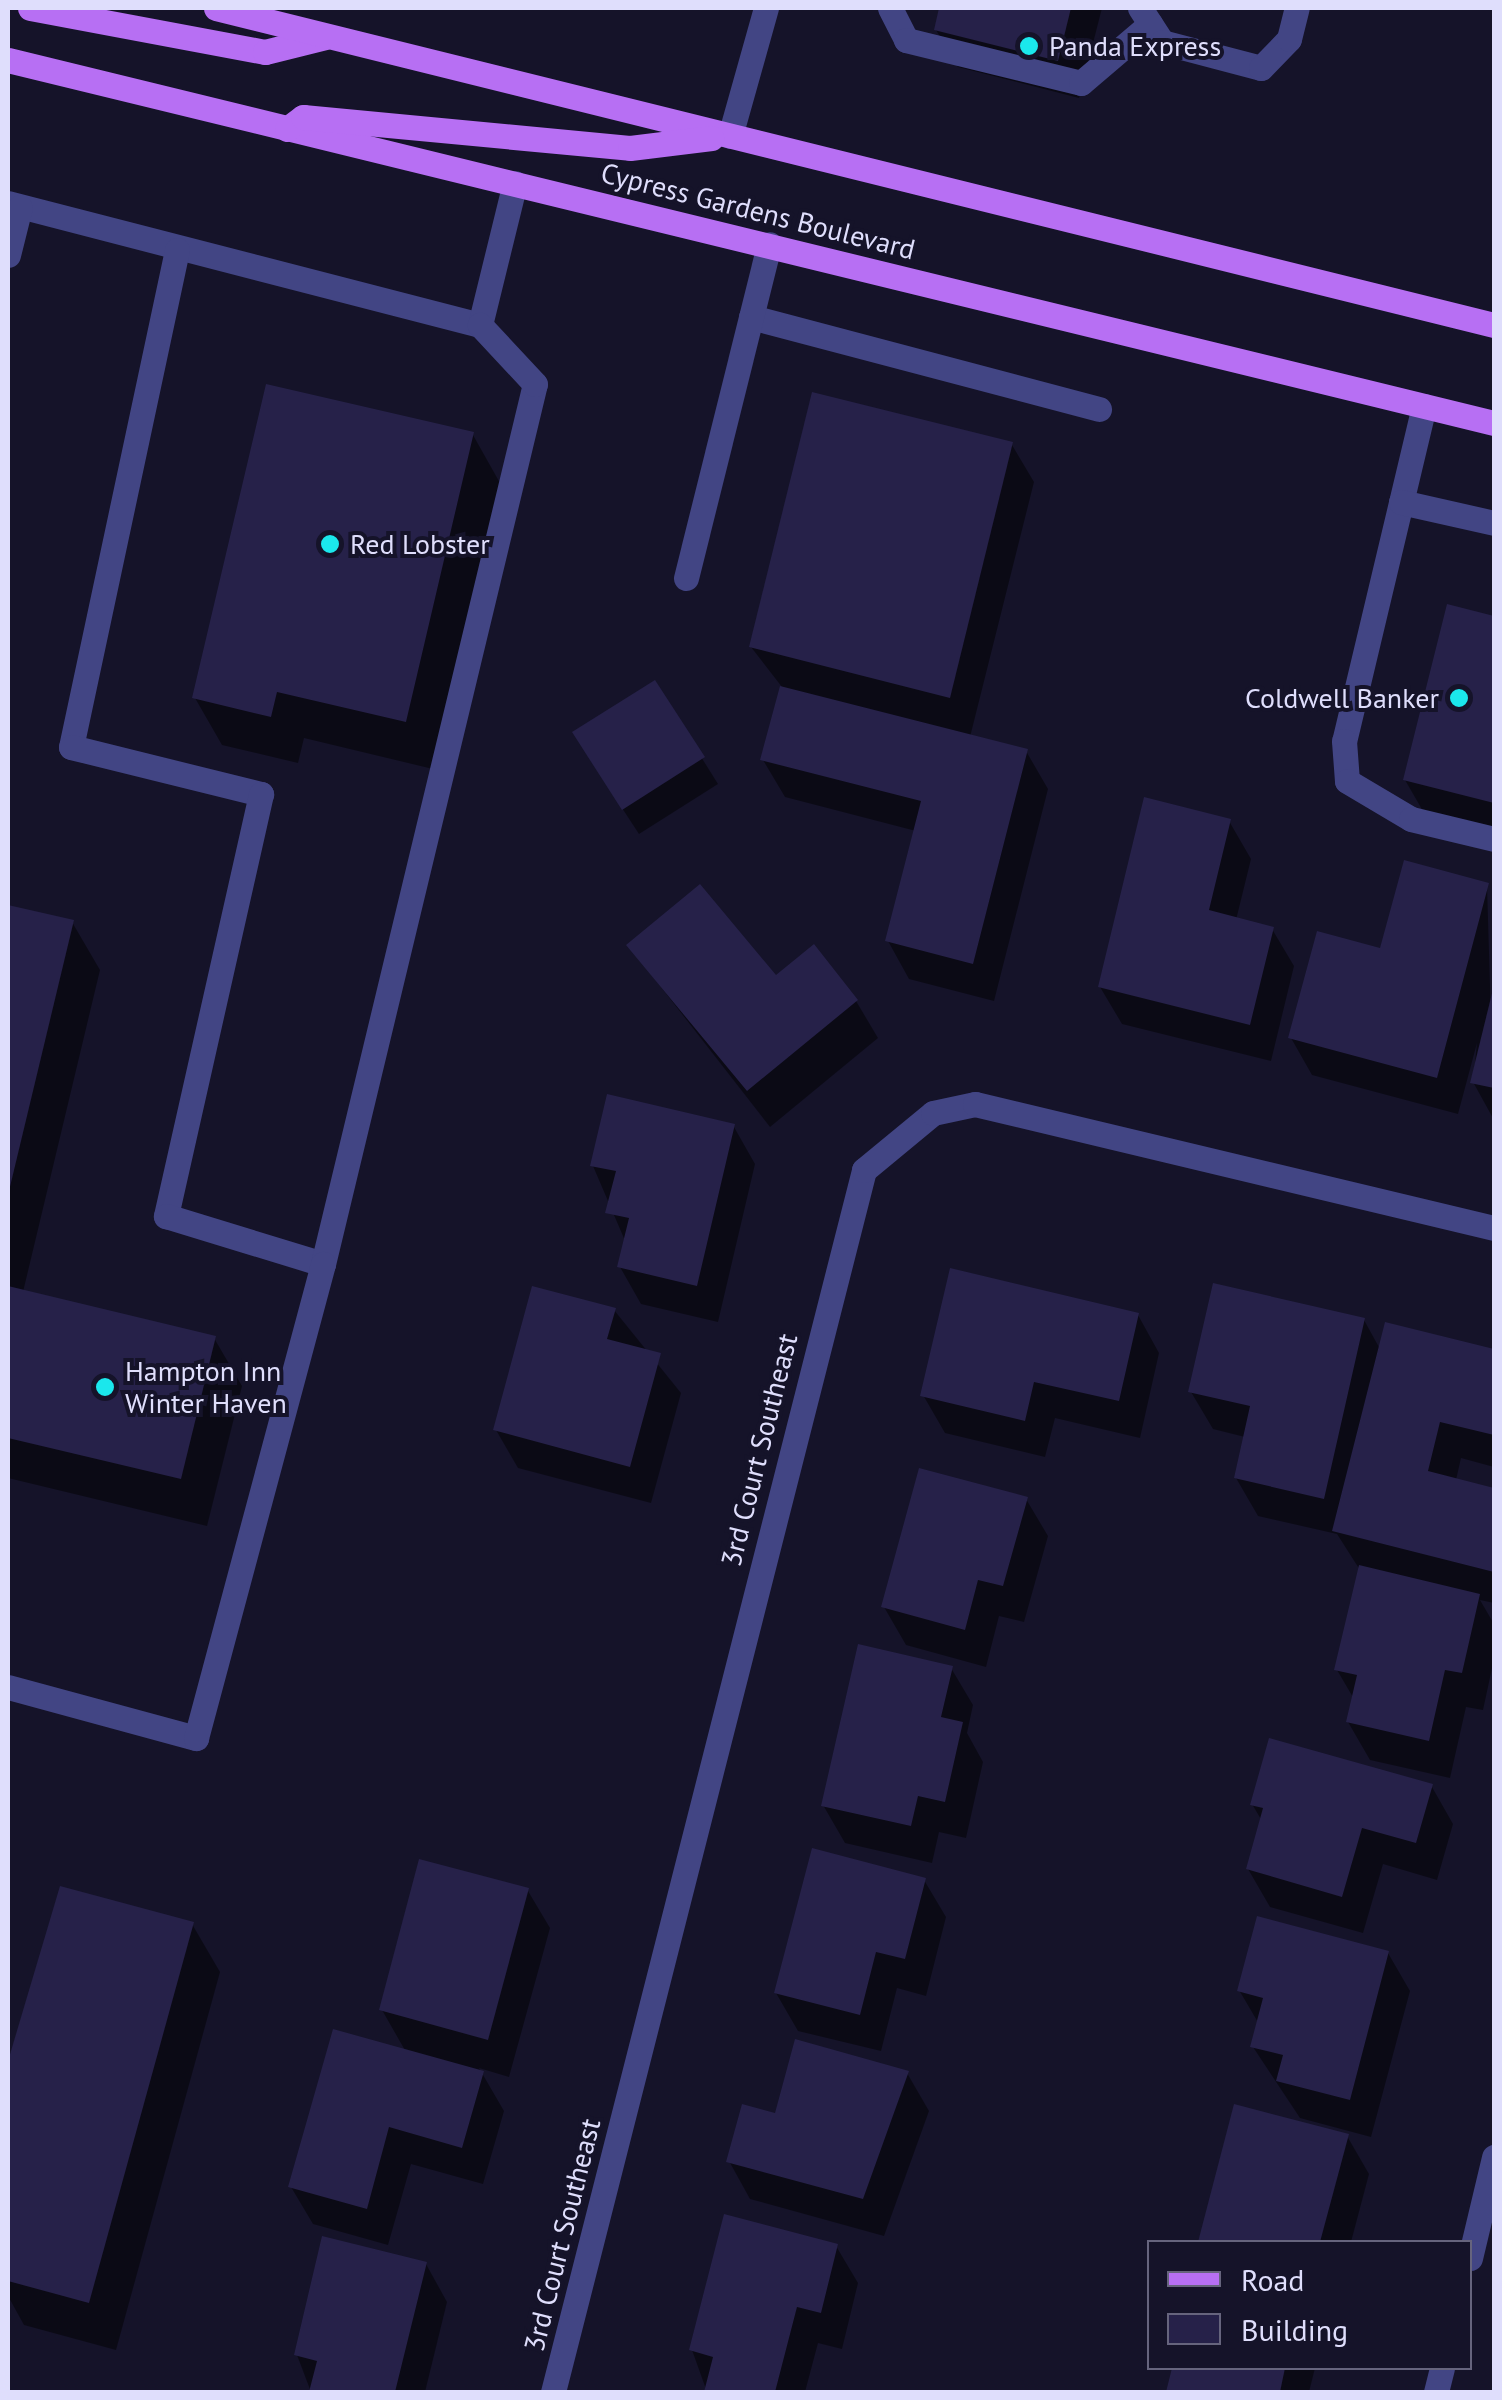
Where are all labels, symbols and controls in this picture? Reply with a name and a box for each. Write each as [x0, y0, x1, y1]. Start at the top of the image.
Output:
place label: Panda Express [1049, 29, 1221, 63]
marker: Panda Express [1018, 35, 1040, 57]
street label: Cypress Gardens Boulevard [598, 156, 918, 266]
place label: Red Lobster [350, 527, 490, 561]
marker: Red Lobster [319, 533, 341, 555]
place label: Coldwell Banker [1245, 681, 1439, 715]
marker: Coldwell Banker [1448, 687, 1470, 709]
street label: 3rd Court Southeast [714, 1330, 804, 1570]
place label: Hampton Inn Winter Haven [125, 1354, 287, 1420]
marker: Hampton Inn Winter Haven [94, 1376, 116, 1398]
street label: 3rd Court Southeast [517, 2115, 607, 2355]
legend [1147, 2240, 1472, 2370]
text: Road [1241, 2260, 1305, 2299]
text: Building [1241, 2310, 1348, 2349]

